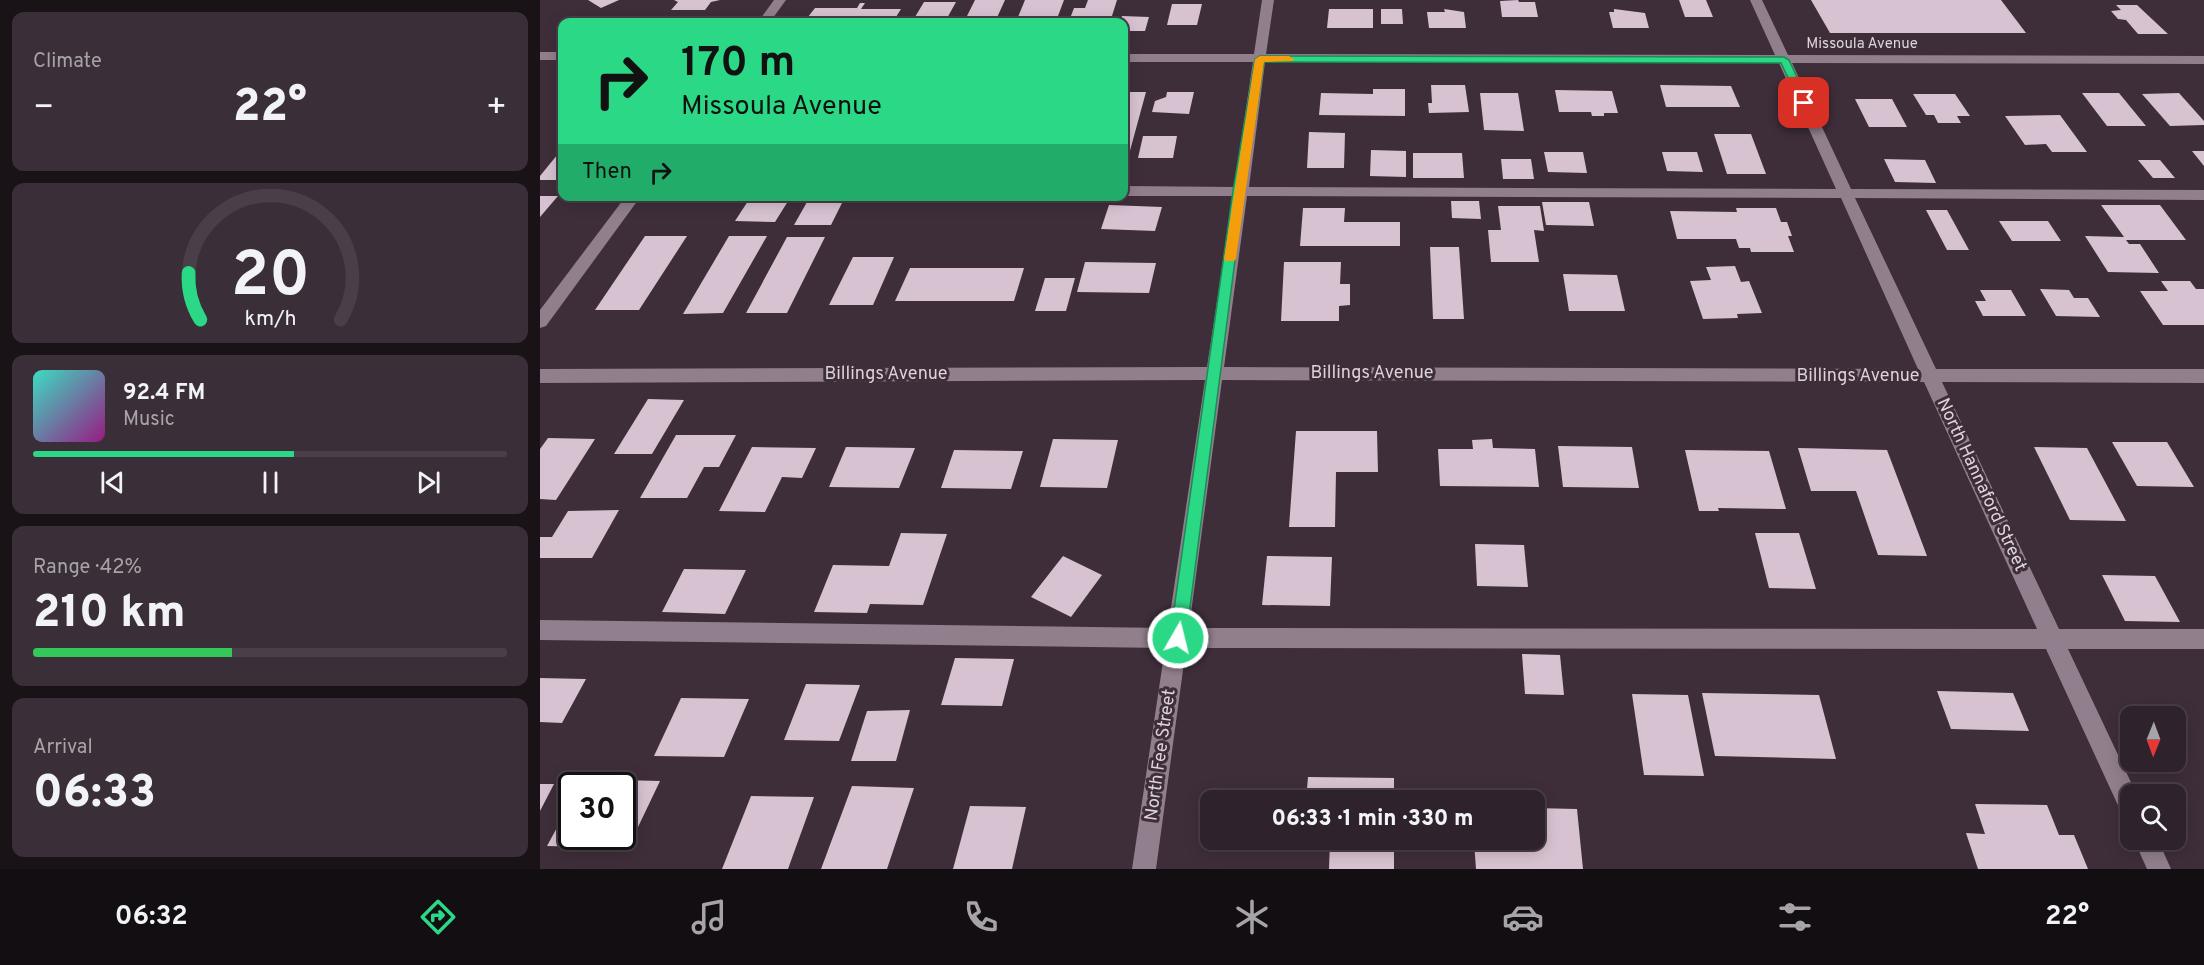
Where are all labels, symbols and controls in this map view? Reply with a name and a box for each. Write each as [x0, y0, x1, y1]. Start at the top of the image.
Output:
street label: Missoula Avenue [1806, 35, 1918, 54]
text: 170 m [681, 38, 795, 91]
icon: right [582, 42, 660, 120]
text: Climate [33, 49, 102, 75]
pin [1778, 77, 1829, 128]
text: 22° [233, 80, 307, 137]
icon: arrive [1787, 86, 1820, 119]
text: − [33, 88, 54, 130]
text: + [486, 88, 507, 130]
text: Missoula Avenue [681, 90, 882, 124]
icon: right [644, 156, 677, 189]
text: Then [582, 159, 632, 186]
text: 20 [230, 239, 310, 318]
text: km/h [244, 307, 296, 334]
street label: Billings Avenue [1310, 362, 1434, 385]
street label: Billings Avenue [824, 363, 948, 386]
street label: Billings Avenue [1796, 365, 1920, 388]
text: 92.4 FM [123, 380, 205, 407]
street label: North Hannaford Street [1931, 395, 2031, 575]
text: Music [123, 407, 175, 433]
icon: previous [96, 466, 129, 499]
icon: pause [254, 466, 287, 499]
icon: next [412, 466, 445, 499]
text: Range · 42% [33, 555, 142, 581]
text: 210 km [33, 586, 186, 643]
position arrow [1146, 606, 1210, 670]
street label: North Fee Street [1140, 688, 1182, 822]
north arrow [2120, 706, 2186, 772]
map controls [2120, 706, 2186, 850]
text: Arrival [33, 735, 93, 761]
text: 06:33 [33, 766, 156, 823]
speed limit sign: 30 [558, 772, 636, 850]
button: search [2120, 784, 2186, 850]
text: 06:33 · 1 min · 330 m [1272, 806, 1473, 833]
icon: directions [417, 896, 459, 938]
icon: music [688, 896, 730, 938]
icon: phone [960, 896, 1002, 938]
icon: climate [1231, 896, 1273, 938]
icon: car [1502, 896, 1544, 938]
icon: filters [1774, 896, 1816, 938]
text: 06:32 [115, 900, 188, 934]
text: 22° [2045, 900, 2089, 934]

